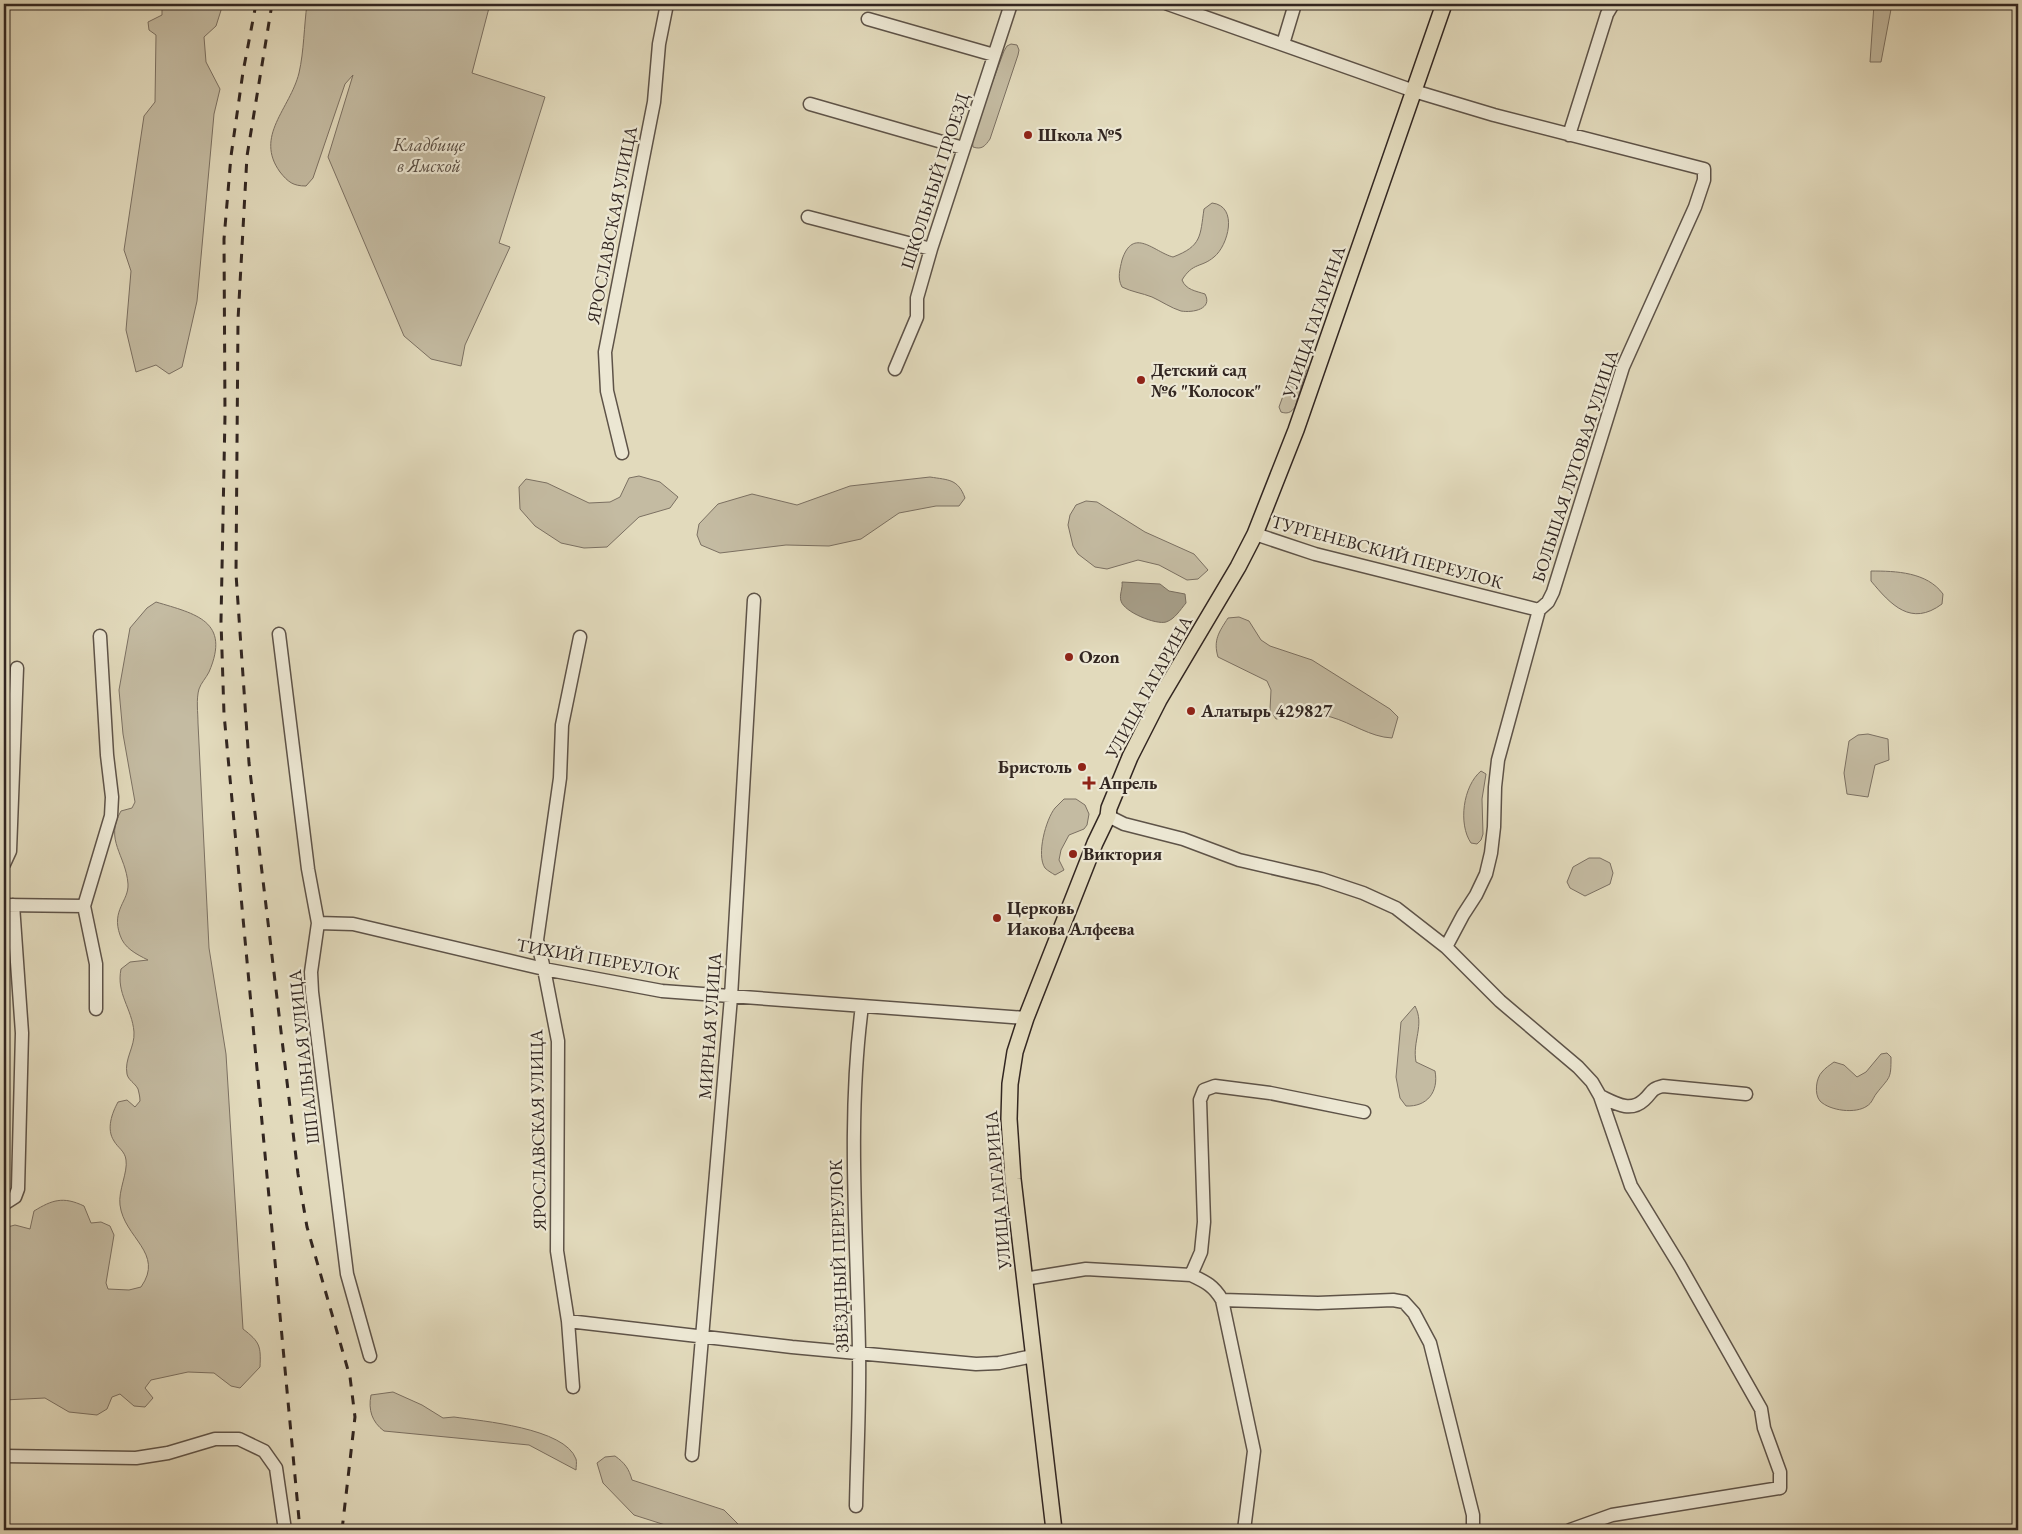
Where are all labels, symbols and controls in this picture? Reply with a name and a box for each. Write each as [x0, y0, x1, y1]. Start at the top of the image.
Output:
street label: ШКОЛЬНЫЙ ПРОЕЗД [895, 90, 974, 272]
street label: ЯРОСЛАВСКАЯ УЛИЦА [581, 123, 642, 327]
place label: Школа №5 [1038, 123, 1123, 146]
marker: Школа №5 [1022, 129, 1034, 141]
park label: Кладбище в Ямской [392, 133, 466, 177]
street label: УЛИЦА ГАГАРИНА [1276, 242, 1351, 402]
street label: БОЛЬШАЯ ЛУГОВАЯ УЛИЦА [1526, 346, 1623, 585]
place label: Детский сад №6 "Колосок" [1151, 358, 1262, 402]
marker: Детский сад №6 "Колосок" [1135, 374, 1147, 386]
street label: ТУРГЕНЕВСКИЙ ПЕРЕУЛОК [1269, 509, 1506, 594]
street label: УЛИЦА ГАГАРИНА [1099, 611, 1198, 763]
place label: Ozon [1079, 645, 1120, 668]
marker: Ozon [1063, 651, 1075, 663]
place label: Алатырь 429827 [1200, 699, 1333, 722]
marker: Алатырь 429827 [1185, 705, 1197, 717]
place label: Бристоль [998, 755, 1072, 778]
marker: Бристоль [1076, 761, 1088, 773]
place label: Апрель [1098, 771, 1157, 794]
marker: Апрель [1083, 777, 1095, 789]
place label: Виктория [1083, 842, 1162, 865]
marker: Виктория [1067, 848, 1079, 860]
place label: Церковь Иакова Алфеева [1007, 896, 1135, 940]
marker: Церковь Иакова Алфеева [991, 912, 1003, 924]
street label: ТИХИЙ ПЕРЕУЛОК [515, 933, 682, 984]
street label: МИРНАЯ УЛИЦА [693, 951, 726, 1100]
street label: ШПАЛЬНАЯ УЛИЦА [283, 968, 324, 1145]
street label: ЯРОСЛАВСКАЯ УЛИЦА [524, 1029, 551, 1232]
street label: УЛИЦА ГАГАРИНА [979, 1109, 1016, 1271]
street label: ЗВЁЗДНЫЙ ПЕРЕУЛОК [824, 1159, 853, 1353]

